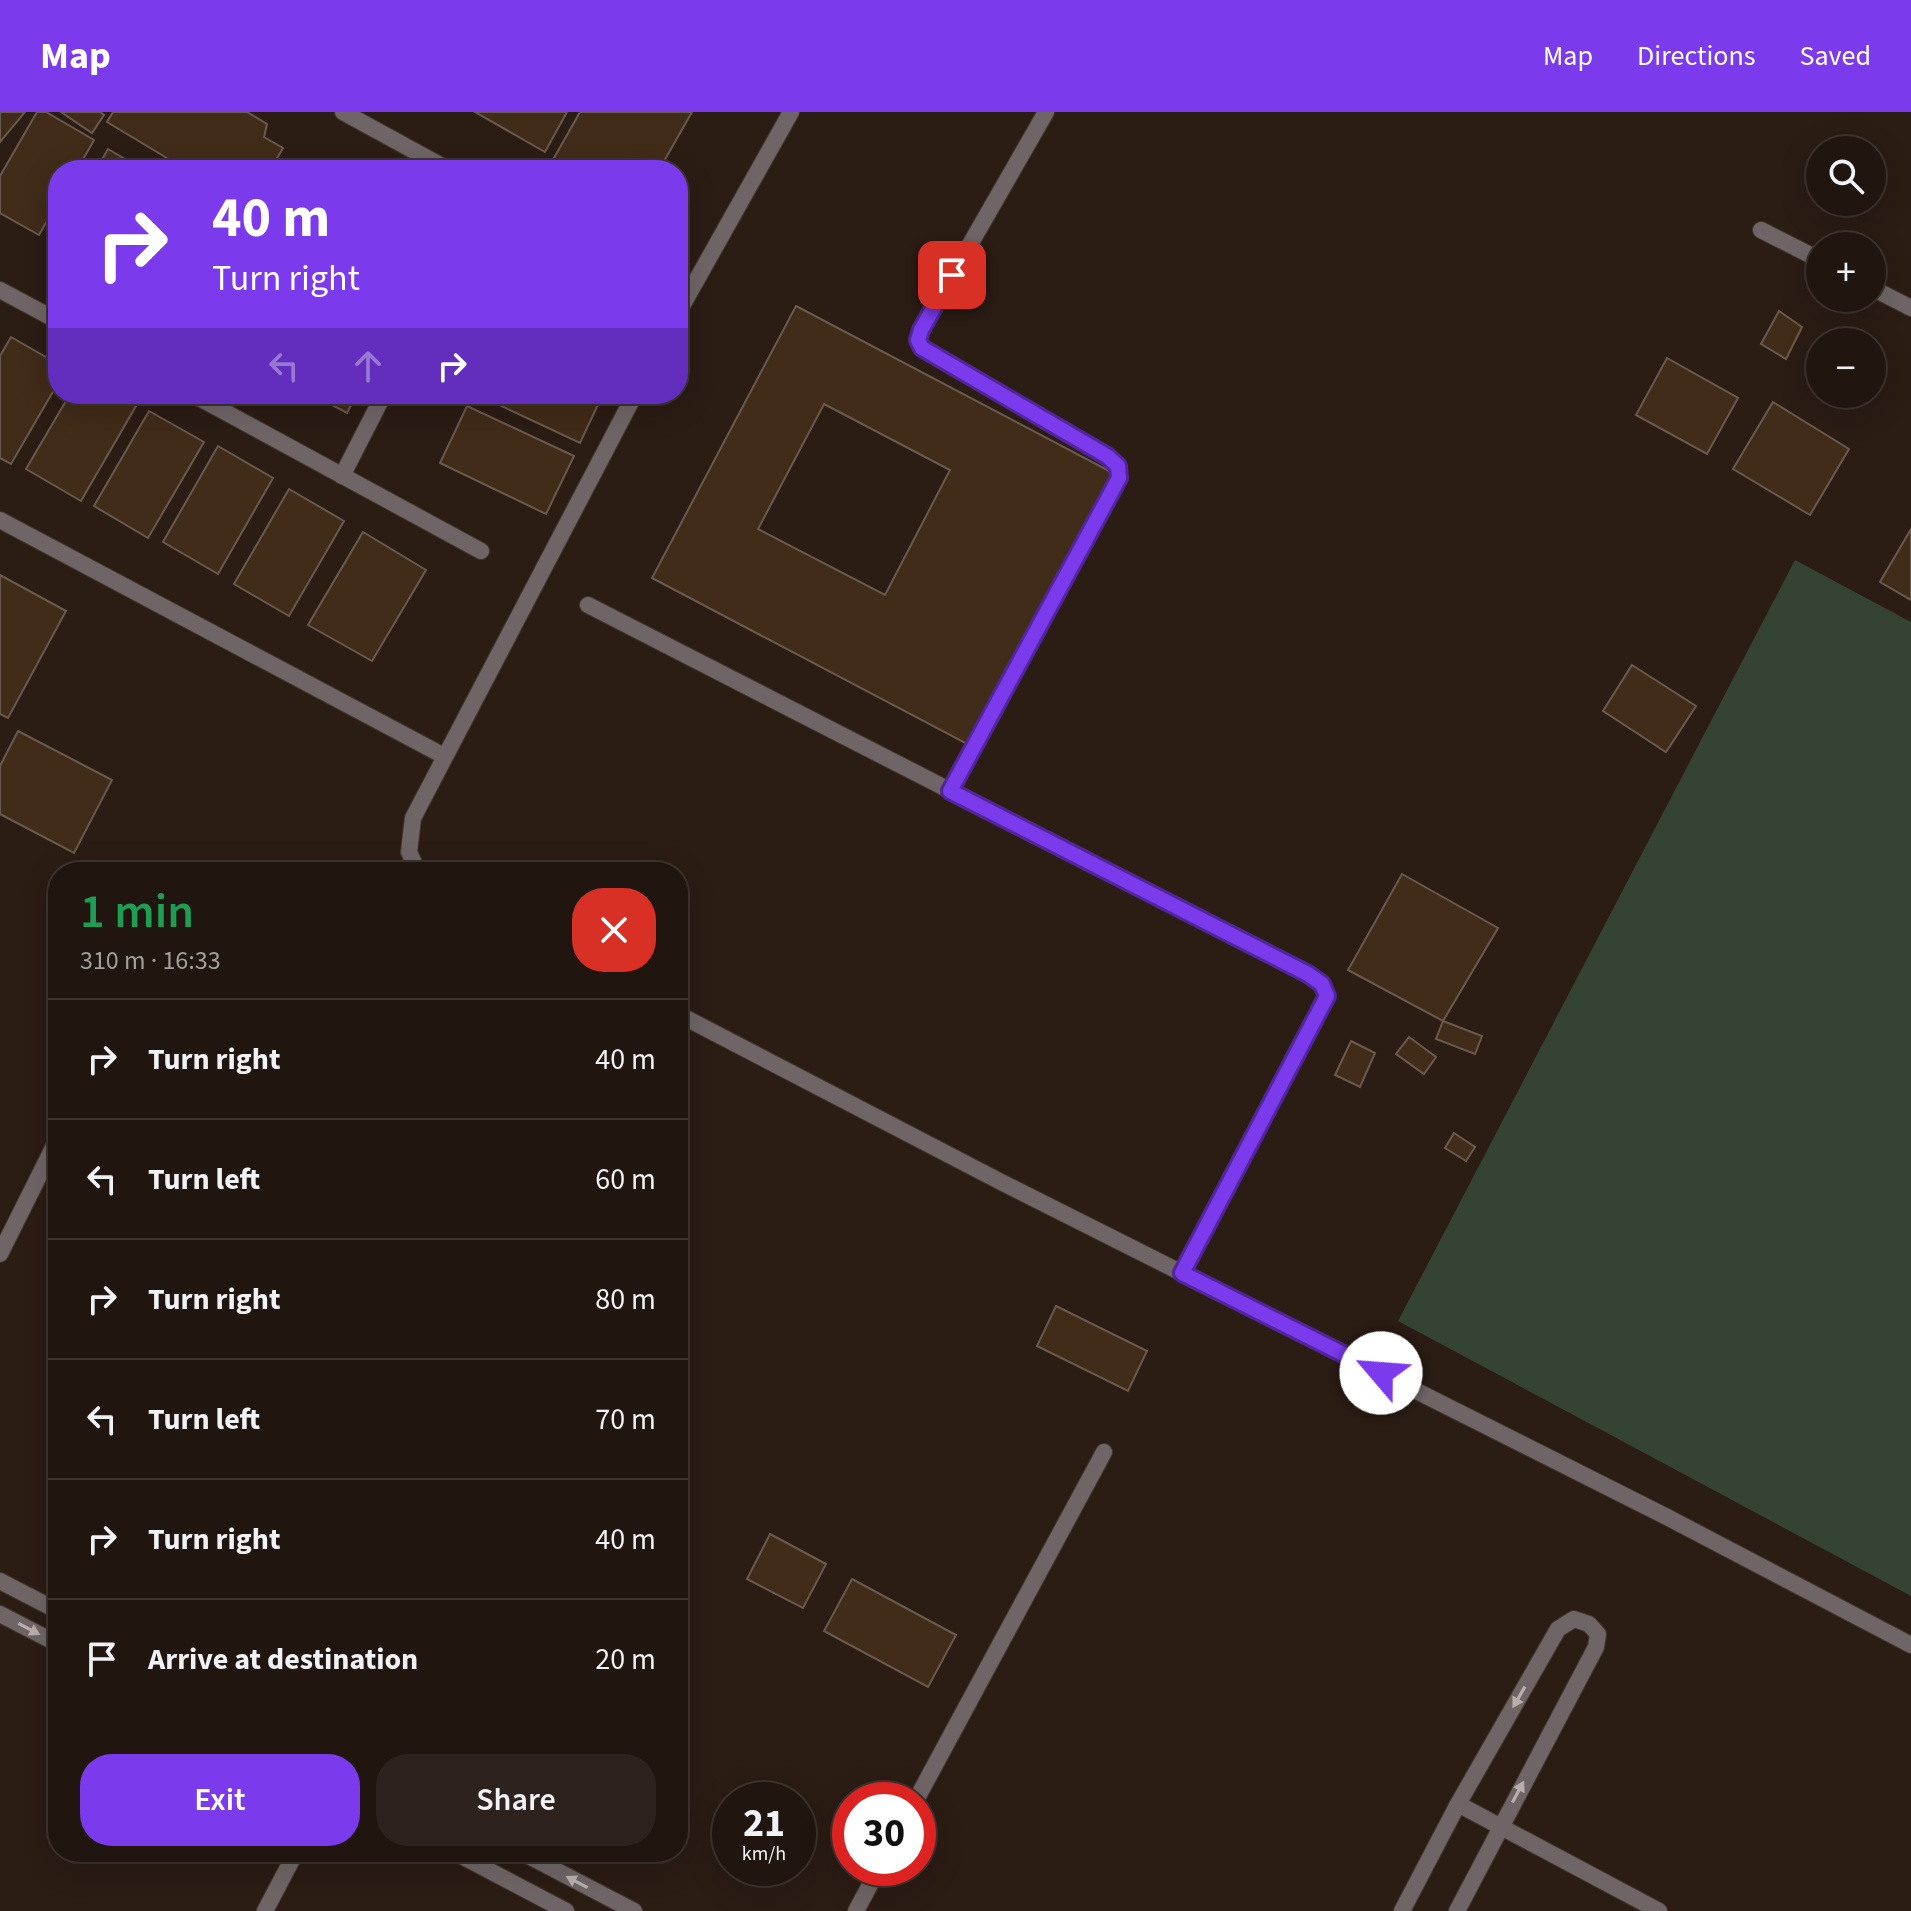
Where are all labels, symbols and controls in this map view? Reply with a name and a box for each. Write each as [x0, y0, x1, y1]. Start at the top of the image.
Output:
text: Map [40, 29, 111, 83]
text: Map [1543, 36, 1593, 76]
text: Directions [1637, 36, 1756, 76]
text: Saved [1800, 36, 1871, 76]
map controls [1806, 136, 1886, 408]
button: search [1806, 136, 1886, 216]
text: 40 m [212, 179, 330, 258]
icon: right [80, 192, 184, 296]
button: + [1806, 232, 1886, 312]
pin [918, 241, 986, 309]
text: Turn right [212, 253, 360, 304]
icon: arrive [930, 253, 974, 297]
button: − [1806, 328, 1886, 408]
icon: left [262, 344, 306, 388]
icon: ahead [346, 344, 390, 388]
icon: right [430, 344, 474, 388]
text: 1 min [80, 878, 194, 946]
button: close [572, 888, 656, 972]
text: 310 m · 16:33 [80, 942, 221, 979]
icon: right [80, 1037, 124, 1081]
text: Turn right [148, 1038, 280, 1081]
text: 40 m [595, 1038, 656, 1081]
icon: left [80, 1157, 124, 1201]
text: Turn left [148, 1158, 260, 1201]
text: 60 m [595, 1158, 656, 1201]
icon: right [80, 1277, 124, 1321]
text: Turn right [148, 1278, 280, 1321]
text: 80 m [595, 1278, 656, 1321]
position arrow [1339, 1331, 1423, 1415]
icon: left [80, 1397, 124, 1441]
text: Turn left [148, 1398, 260, 1441]
text: 70 m [595, 1398, 656, 1441]
icon: right [80, 1517, 124, 1561]
text: Turn right [148, 1518, 280, 1561]
text: 40 m [595, 1518, 656, 1561]
one-way arrow [18, 1622, 40, 1636]
icon: arrive [80, 1637, 124, 1681]
text: Arrive at destination [148, 1638, 418, 1681]
text: 20 m [595, 1638, 656, 1681]
one-way arrow [1512, 1686, 1526, 1708]
button: Exit [80, 1754, 360, 1846]
button: Share [376, 1754, 656, 1846]
one-way arrow [1512, 1780, 1525, 1803]
speed limit sign: 30 [832, 1782, 936, 1886]
text: 21 [743, 1795, 785, 1852]
text: km/h [742, 1840, 786, 1868]
one-way arrow [566, 1875, 589, 1888]

